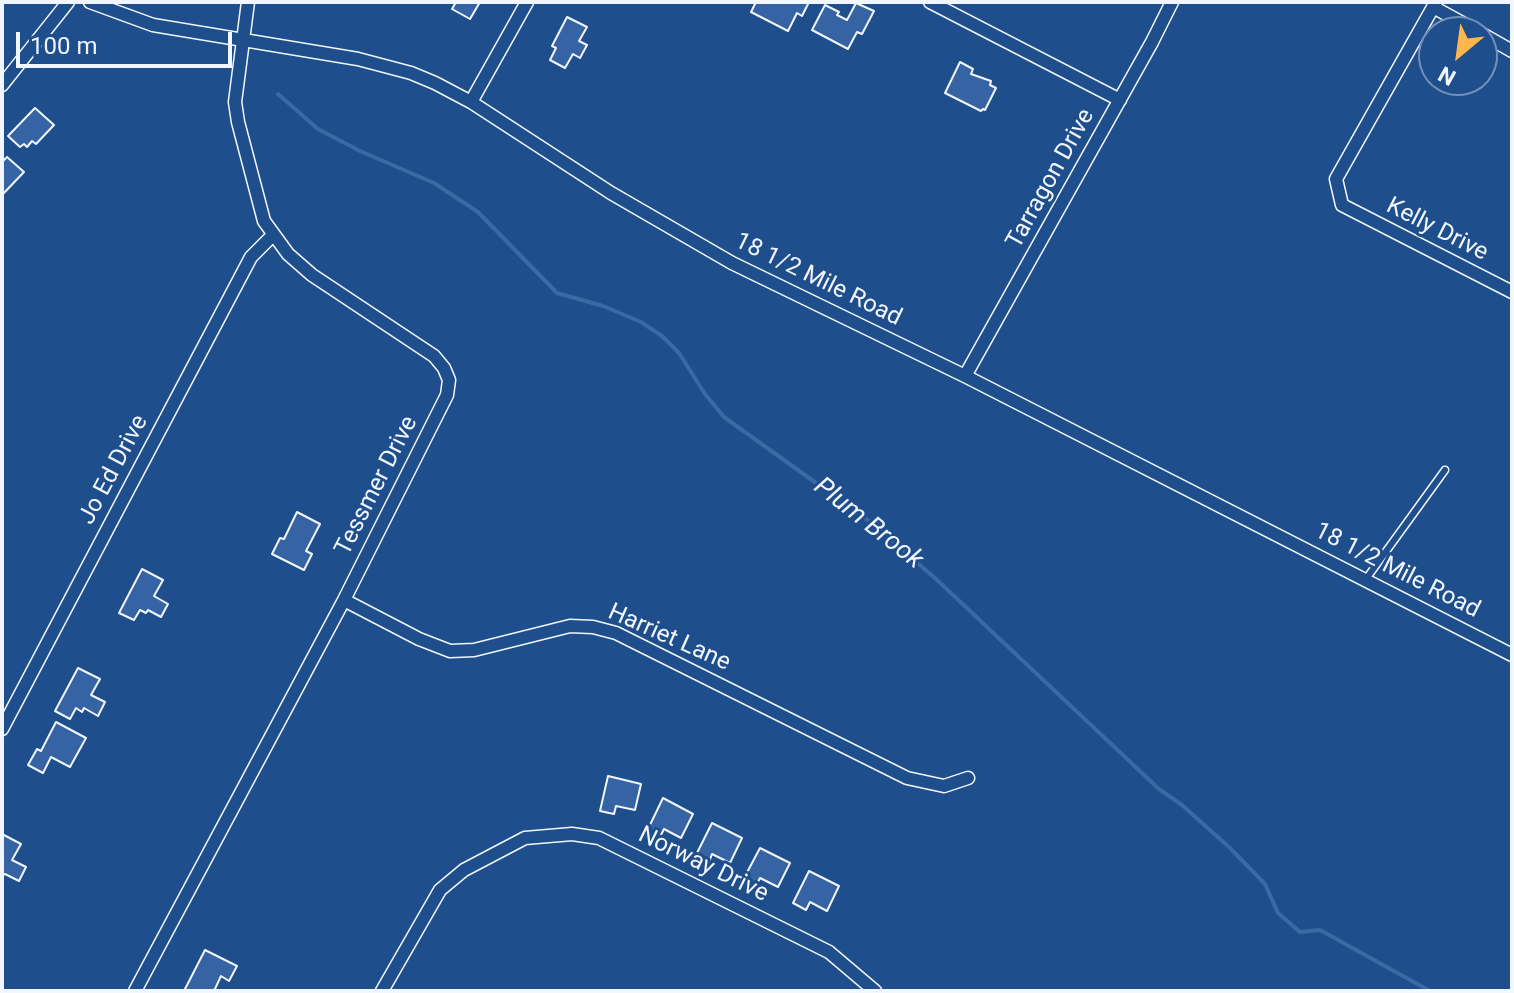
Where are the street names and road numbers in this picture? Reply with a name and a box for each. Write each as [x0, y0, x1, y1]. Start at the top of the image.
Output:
street label: Tarragon Drive [1001, 104, 1101, 254]
street label: Kelly Drive [1381, 192, 1493, 268]
street label: 18 1/2 Mile Road [730, 227, 906, 333]
street label: Jo Ed Drive [73, 410, 155, 530]
street label: Tessmer Drive [330, 412, 424, 560]
street label: 18 1/2 Mile Road [1309, 517, 1485, 625]
street label: Harriet Lane [603, 598, 735, 678]
street label: Norway Drive [633, 821, 773, 909]

